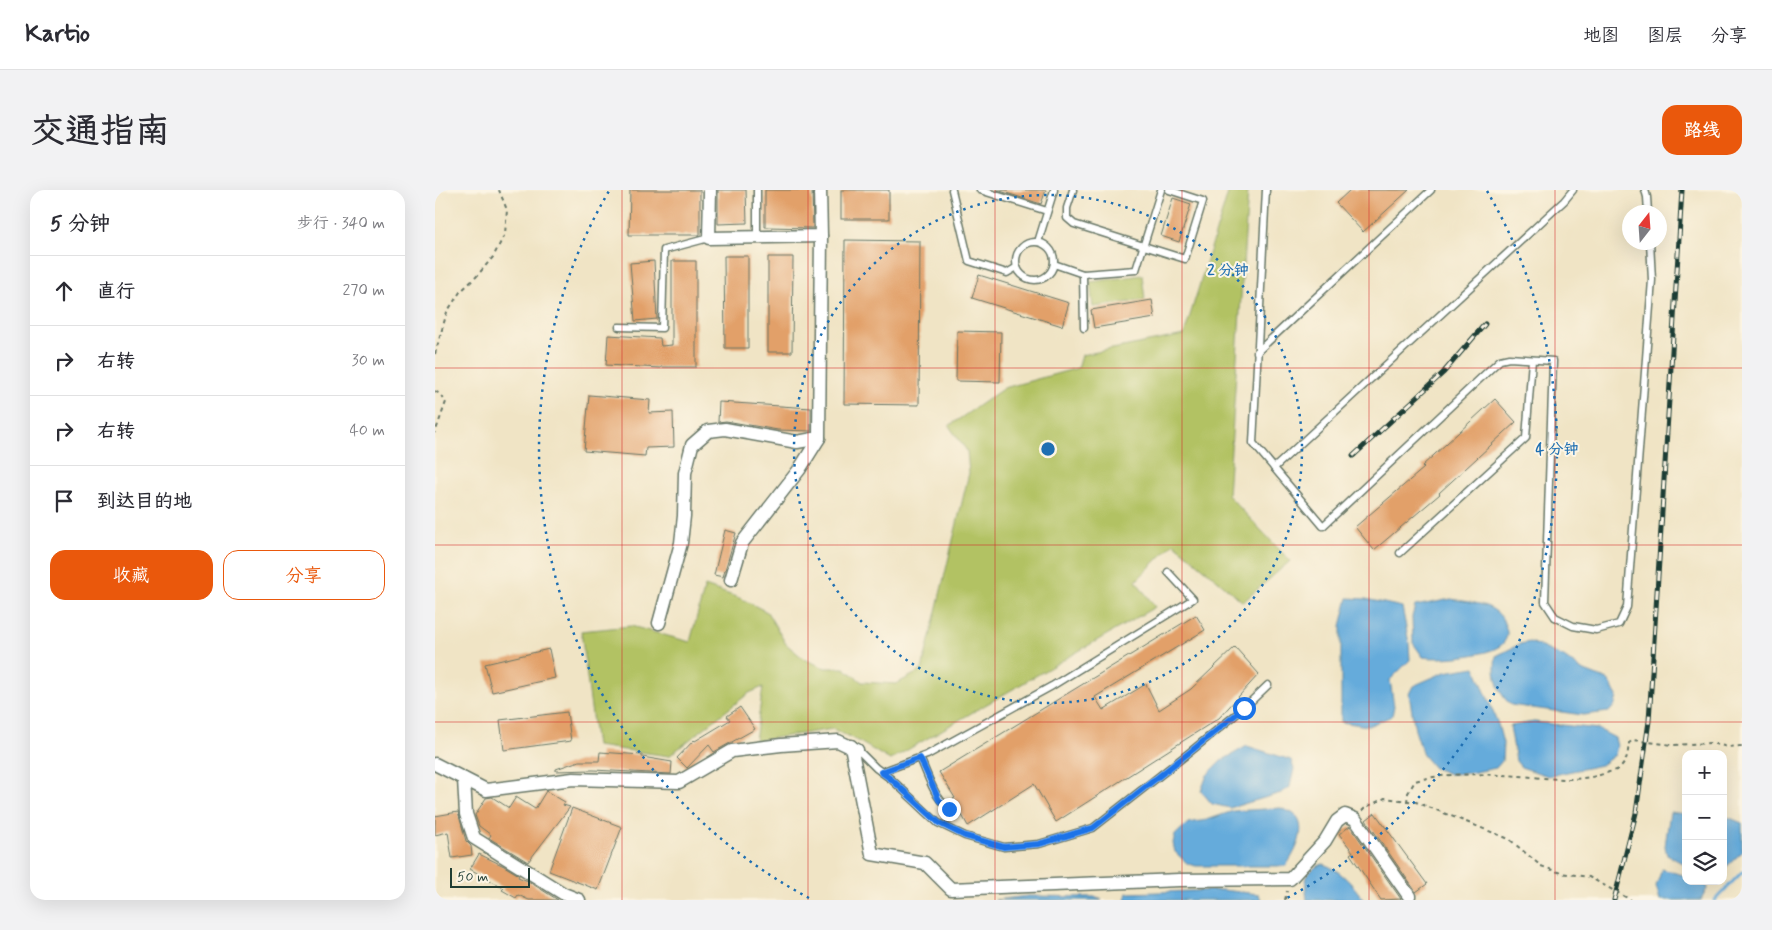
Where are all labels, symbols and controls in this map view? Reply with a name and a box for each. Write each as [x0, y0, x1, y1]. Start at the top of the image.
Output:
text: Kartio [25, 19, 90, 50]
text: 地图 [1583, 24, 1619, 48]
text: 图层 [1647, 24, 1683, 48]
text: 分享 [1711, 24, 1747, 48]
button: 路线 [1662, 105, 1742, 155]
text: 交通指南 [30, 109, 170, 155]
north arrow [1622, 205, 1667, 250]
text: 5 分钟 [50, 210, 110, 238]
text: 步行 · 340 m [297, 213, 385, 234]
text: 2 分钟 [1207, 261, 1249, 281]
icon: ahead [50, 277, 78, 305]
text: 直行 [97, 279, 135, 304]
text: 270 m [342, 280, 385, 301]
icon: right [50, 347, 78, 375]
text: 右转 [97, 349, 135, 374]
text: 30 m [352, 350, 385, 371]
icon: right [50, 417, 78, 445]
text: 右转 [97, 419, 135, 444]
text: 40 m [349, 420, 385, 441]
centre of rings [1039, 440, 1057, 458]
text: 4 分钟 [1536, 440, 1578, 460]
icon: arrive [50, 487, 78, 515]
text: 到达目的地 [97, 489, 192, 514]
button: 收藏 [50, 550, 213, 600]
button: 分享 [223, 550, 385, 600]
route start [1233, 697, 1256, 720]
map controls [1682, 750, 1727, 885]
button: + [1682, 750, 1727, 795]
button: − [1682, 795, 1727, 840]
route end [938, 798, 961, 821]
button: layers [1682, 840, 1727, 885]
scale bar [450, 865, 530, 888]
text: 50 m [457, 868, 488, 886]

